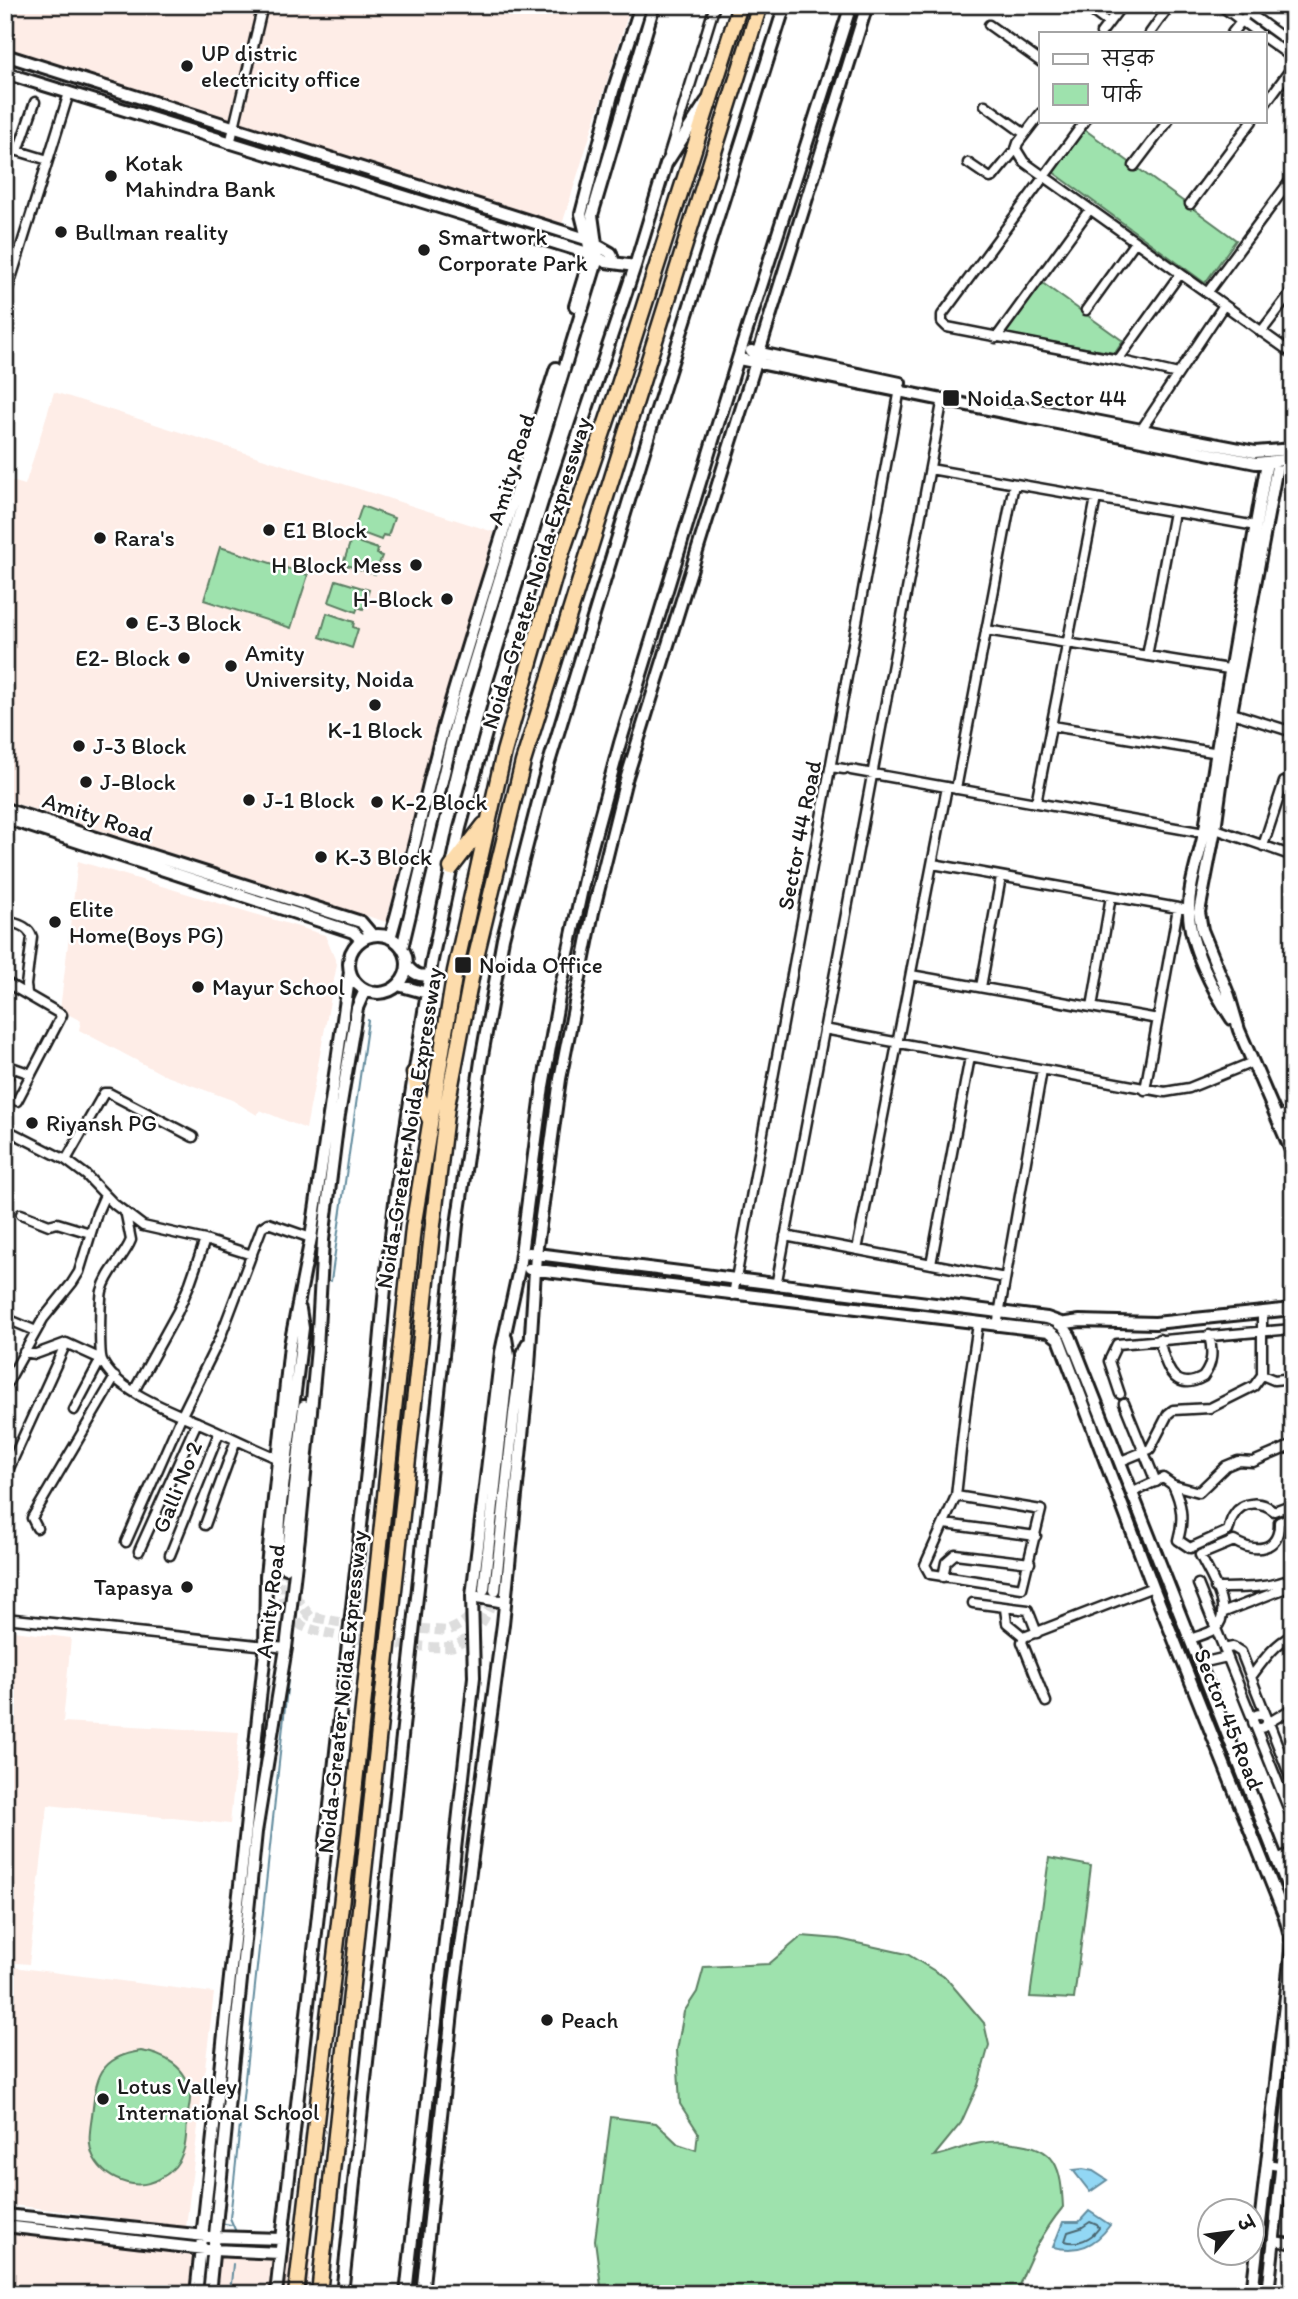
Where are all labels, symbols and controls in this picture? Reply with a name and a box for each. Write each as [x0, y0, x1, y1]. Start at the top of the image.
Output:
legend [1039, 32, 1266, 122]
place label: UP distric electricity office [201, 39, 360, 93]
text: सड़क [1101, 46, 1155, 72]
marker: UP distric electricity office [179, 58, 195, 74]
text: पार्क [1101, 78, 1143, 107]
place label: Kotak Mahindra Bank [125, 149, 275, 203]
marker: Kotak Mahindra Bank [103, 168, 119, 184]
place label: Bullman reality [75, 218, 228, 246]
place label: Smartwork Corporate Park [438, 223, 588, 277]
marker: Bullman reality [53, 224, 69, 240]
marker: Smartwork Corporate Park [416, 242, 432, 258]
place label: Noida Sector 44 [967, 384, 1127, 412]
marker: Noida Sector 44 [941, 388, 961, 408]
street label: Amity Road [481, 410, 541, 528]
street label: Noida-Greater Noida Expressway [475, 413, 597, 732]
place label: E1 Block [283, 516, 367, 544]
marker: E1 Block [261, 522, 277, 538]
place label: Rara's [114, 524, 175, 552]
marker: Rara's [92, 530, 108, 546]
place label: H Block Mess [271, 551, 402, 579]
marker: H Block Mess [408, 557, 424, 573]
place label: H-Block [353, 585, 433, 613]
marker: H-Block [439, 591, 455, 607]
place label: E-3 Block [146, 609, 241, 637]
marker: E-3 Block [124, 615, 140, 631]
place label: Amity University, Noida [245, 639, 414, 693]
place label: E2- Block [75, 644, 170, 672]
marker: E2- Block [176, 650, 192, 666]
marker: Amity University, Noida [223, 658, 239, 674]
marker: K-1 Block [367, 697, 383, 713]
place label: K-1 Block [328, 716, 423, 744]
place label: J-3 Block [93, 732, 186, 760]
marker: J-3 Block [71, 738, 87, 754]
street label: Sector 44 Road [771, 758, 827, 912]
place label: J-Block [100, 768, 176, 796]
marker: J-Block [78, 774, 94, 790]
street label: Amity Road [39, 786, 157, 848]
place label: J-1 Block [263, 786, 355, 814]
place label: K-2 Block [391, 788, 487, 816]
marker: J-1 Block [241, 792, 257, 808]
marker: K-2 Block [369, 794, 385, 810]
place label: K-3 Block [335, 843, 432, 871]
marker: K-3 Block [313, 849, 329, 865]
place label: Elite Home(Boys PG) [69, 895, 224, 949]
marker: Elite Home(Boys PG) [47, 914, 63, 930]
place label: Noida Office [479, 951, 603, 979]
marker: Noida Office [453, 955, 473, 975]
street label: Noida-Greater Noida Expressway [370, 965, 448, 1291]
place label: Mayur School [212, 973, 346, 1001]
marker: Mayur School [190, 979, 206, 995]
place label: Riyansh PG [46, 1109, 157, 1137]
marker: Riyansh PG [24, 1115, 40, 1131]
street label: Galli No 2 [146, 1437, 208, 1537]
street label: Noida-Greater Noida Expressway [311, 1529, 373, 1855]
street label: Amity Road [249, 1542, 291, 1660]
place label: Tapasya [94, 1573, 173, 1601]
marker: Tapasya [179, 1579, 195, 1595]
street label: Sector 45 Road [1188, 1644, 1270, 1794]
place label: Peach [561, 2006, 619, 2034]
marker: Peach [539, 2012, 555, 2028]
place label: Lotus Valley International School [117, 2072, 320, 2126]
marker: Lotus Valley International School [95, 2091, 111, 2107]
north arrow [1196, 2198, 1266, 2268]
text: उ [1231, 2211, 1260, 2237]

